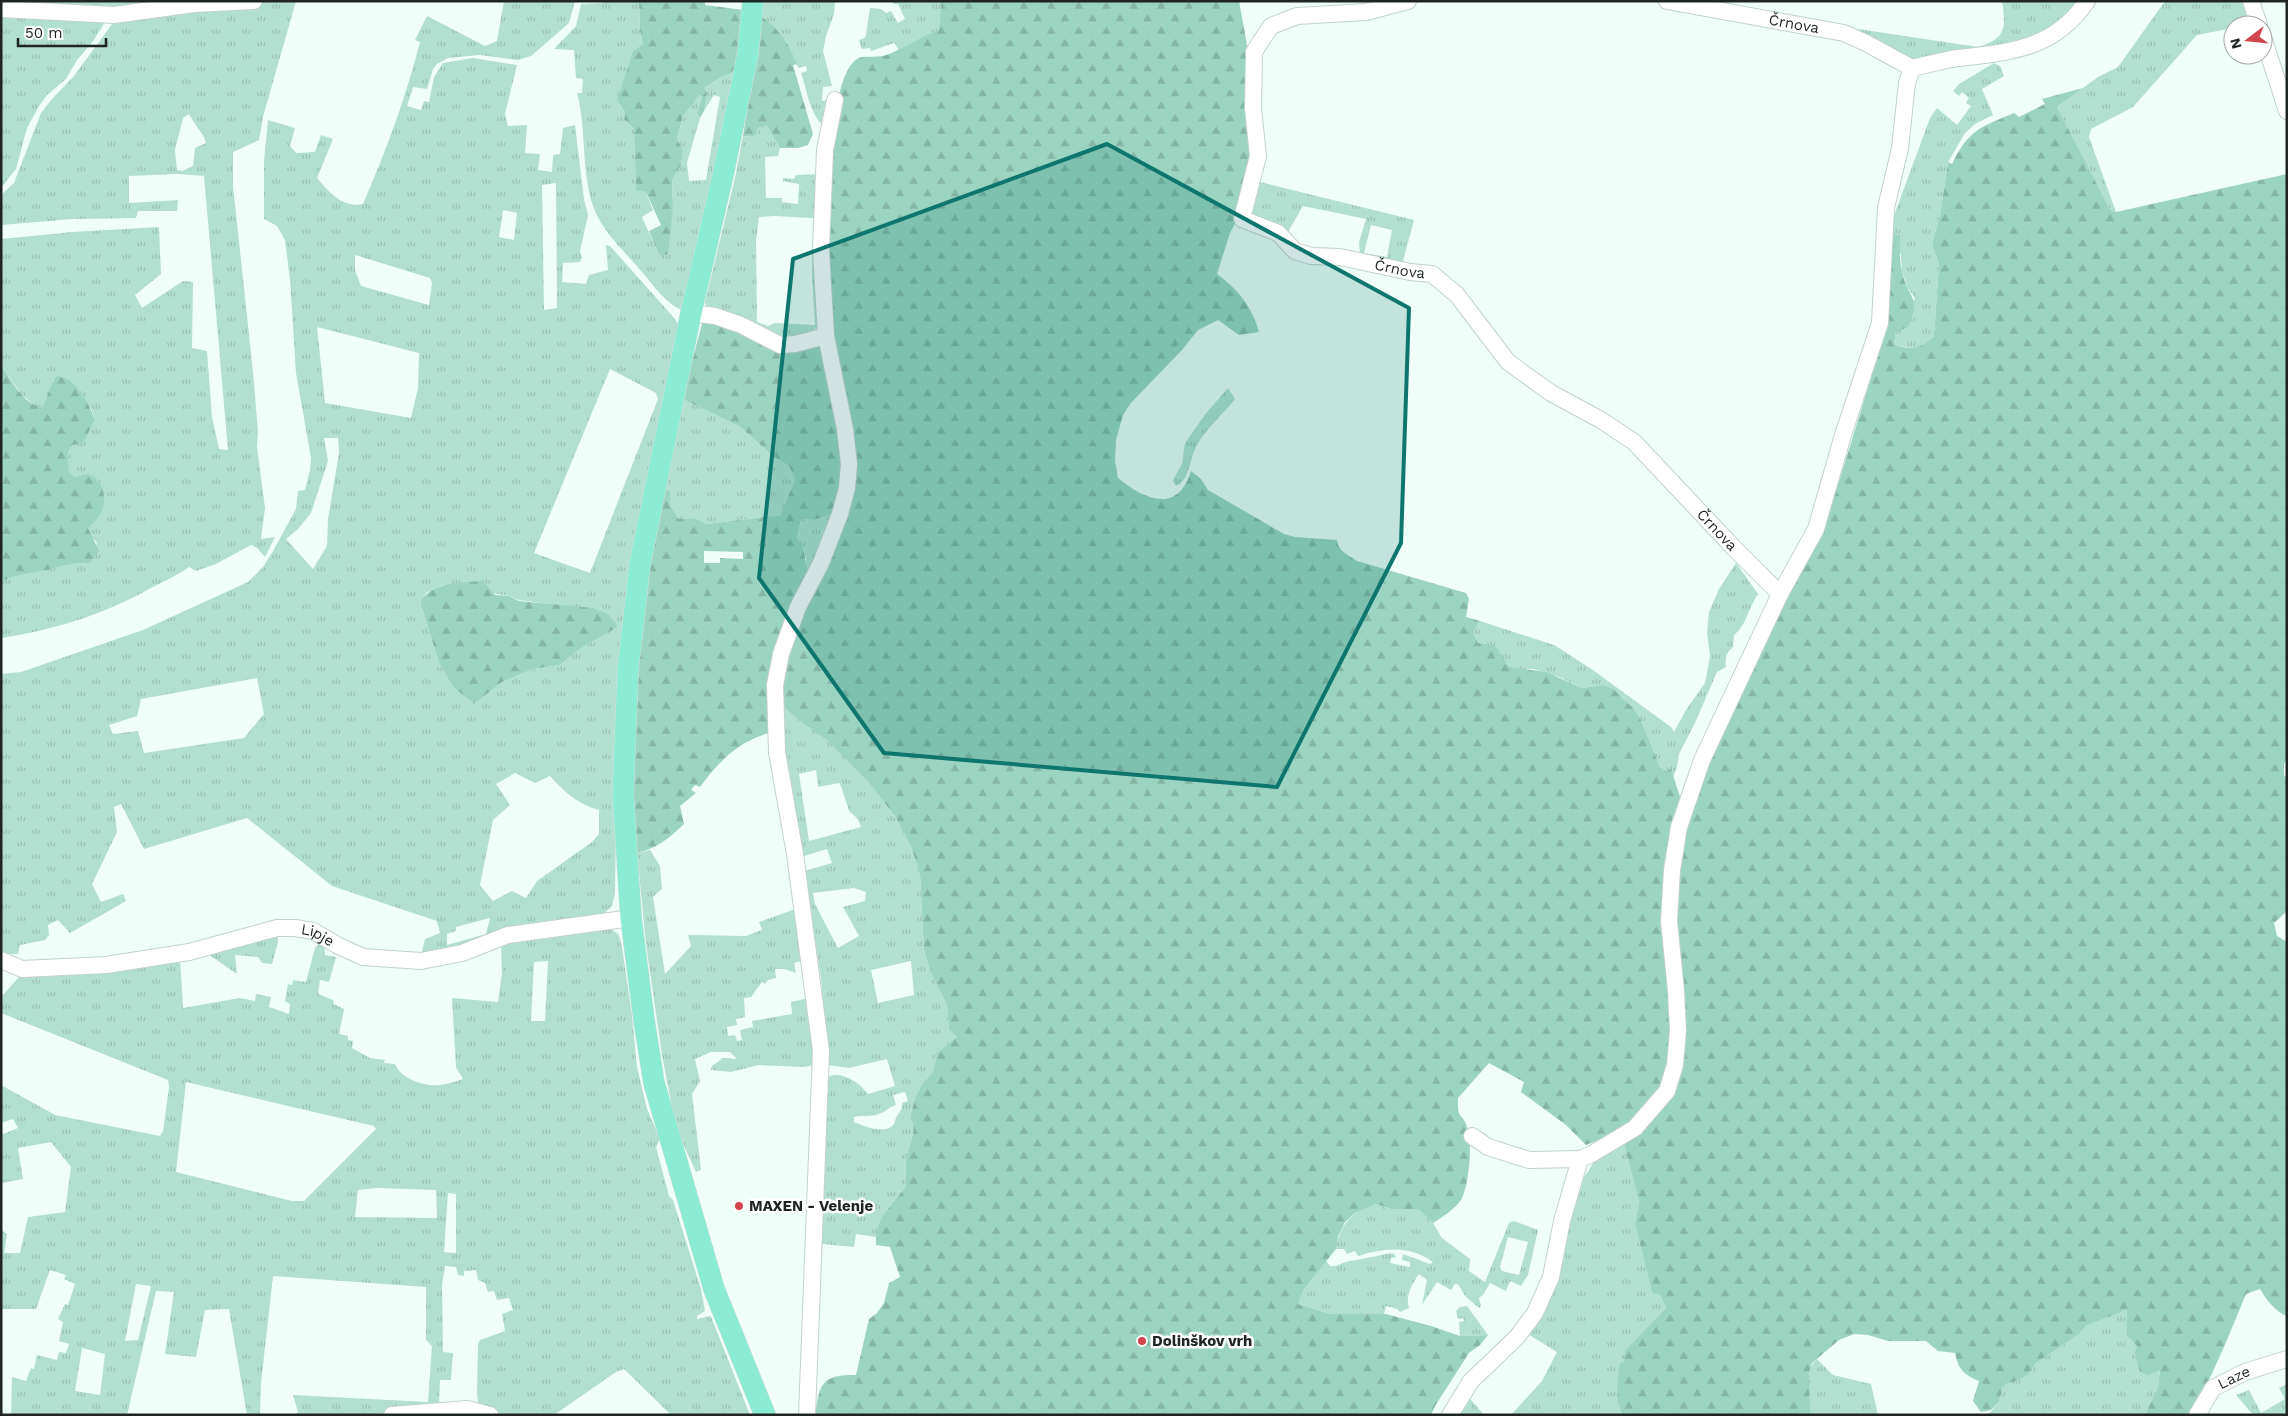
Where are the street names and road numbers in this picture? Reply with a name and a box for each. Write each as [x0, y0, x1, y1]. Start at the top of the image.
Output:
street label: Črnova [1767, 10, 1821, 37]
street label: Črnova [1373, 255, 1426, 282]
street label: Črnova [1693, 505, 1741, 555]
street label: Lipje [300, 920, 337, 950]
street label: Laze [2215, 1362, 2252, 1393]

